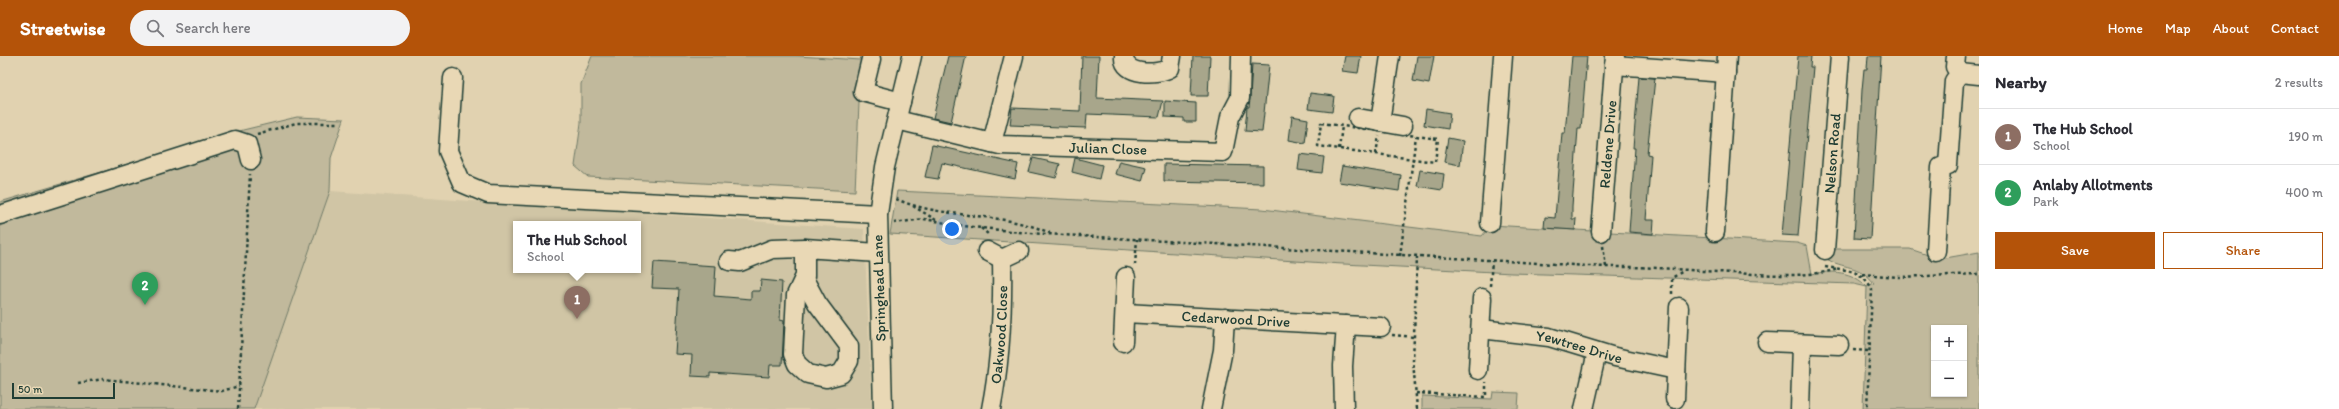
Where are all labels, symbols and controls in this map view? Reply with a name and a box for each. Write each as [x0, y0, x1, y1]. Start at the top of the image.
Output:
search box [130, 10, 410, 46]
text: Streetwise [20, 17, 106, 40]
icon: search [144, 17, 166, 39]
text: Search here [176, 19, 251, 37]
text: Home [2108, 20, 2143, 37]
text: Map [2165, 20, 2191, 37]
text: About [2213, 20, 2249, 37]
text: Contact [2271, 20, 2319, 37]
text: Nearby [1995, 72, 2047, 92]
text: 2 results [2275, 75, 2323, 90]
street label: Reldene Drive [1595, 99, 1620, 189]
street label: Nelson Road [1820, 112, 1845, 194]
text: The Hub School [2033, 120, 2133, 138]
text: 1 [2005, 129, 2011, 144]
text: 190 m [2288, 129, 2323, 144]
street label: Julian Close [1069, 138, 1147, 159]
text: School [2033, 138, 2070, 153]
text: Anlaby Allotments [2033, 176, 2153, 194]
text: 2 [2005, 185, 2011, 200]
text: 400 m [2285, 185, 2323, 200]
text: Park [2033, 194, 2059, 209]
your location [942, 219, 962, 239]
popup [513, 221, 641, 273]
text: The Hub School [527, 231, 627, 249]
button: Save [1995, 232, 2155, 269]
button: Share [2163, 232, 2323, 269]
street label: Springhead Lane [868, 234, 890, 342]
text: School [527, 249, 564, 264]
pin: 2 [132, 272, 158, 305]
street label: Oakwood Close [987, 285, 1011, 385]
pin: 1 [564, 286, 590, 319]
street label: Cedarwood Drive [1181, 307, 1291, 331]
map controls [1931, 325, 1967, 397]
button: + [1931, 325, 1967, 361]
street label: Yewtree Drive [1535, 327, 1624, 367]
button: − [1931, 361, 1967, 397]
scale bar [12, 381, 115, 400]
text: 50 m [18, 383, 42, 396]

